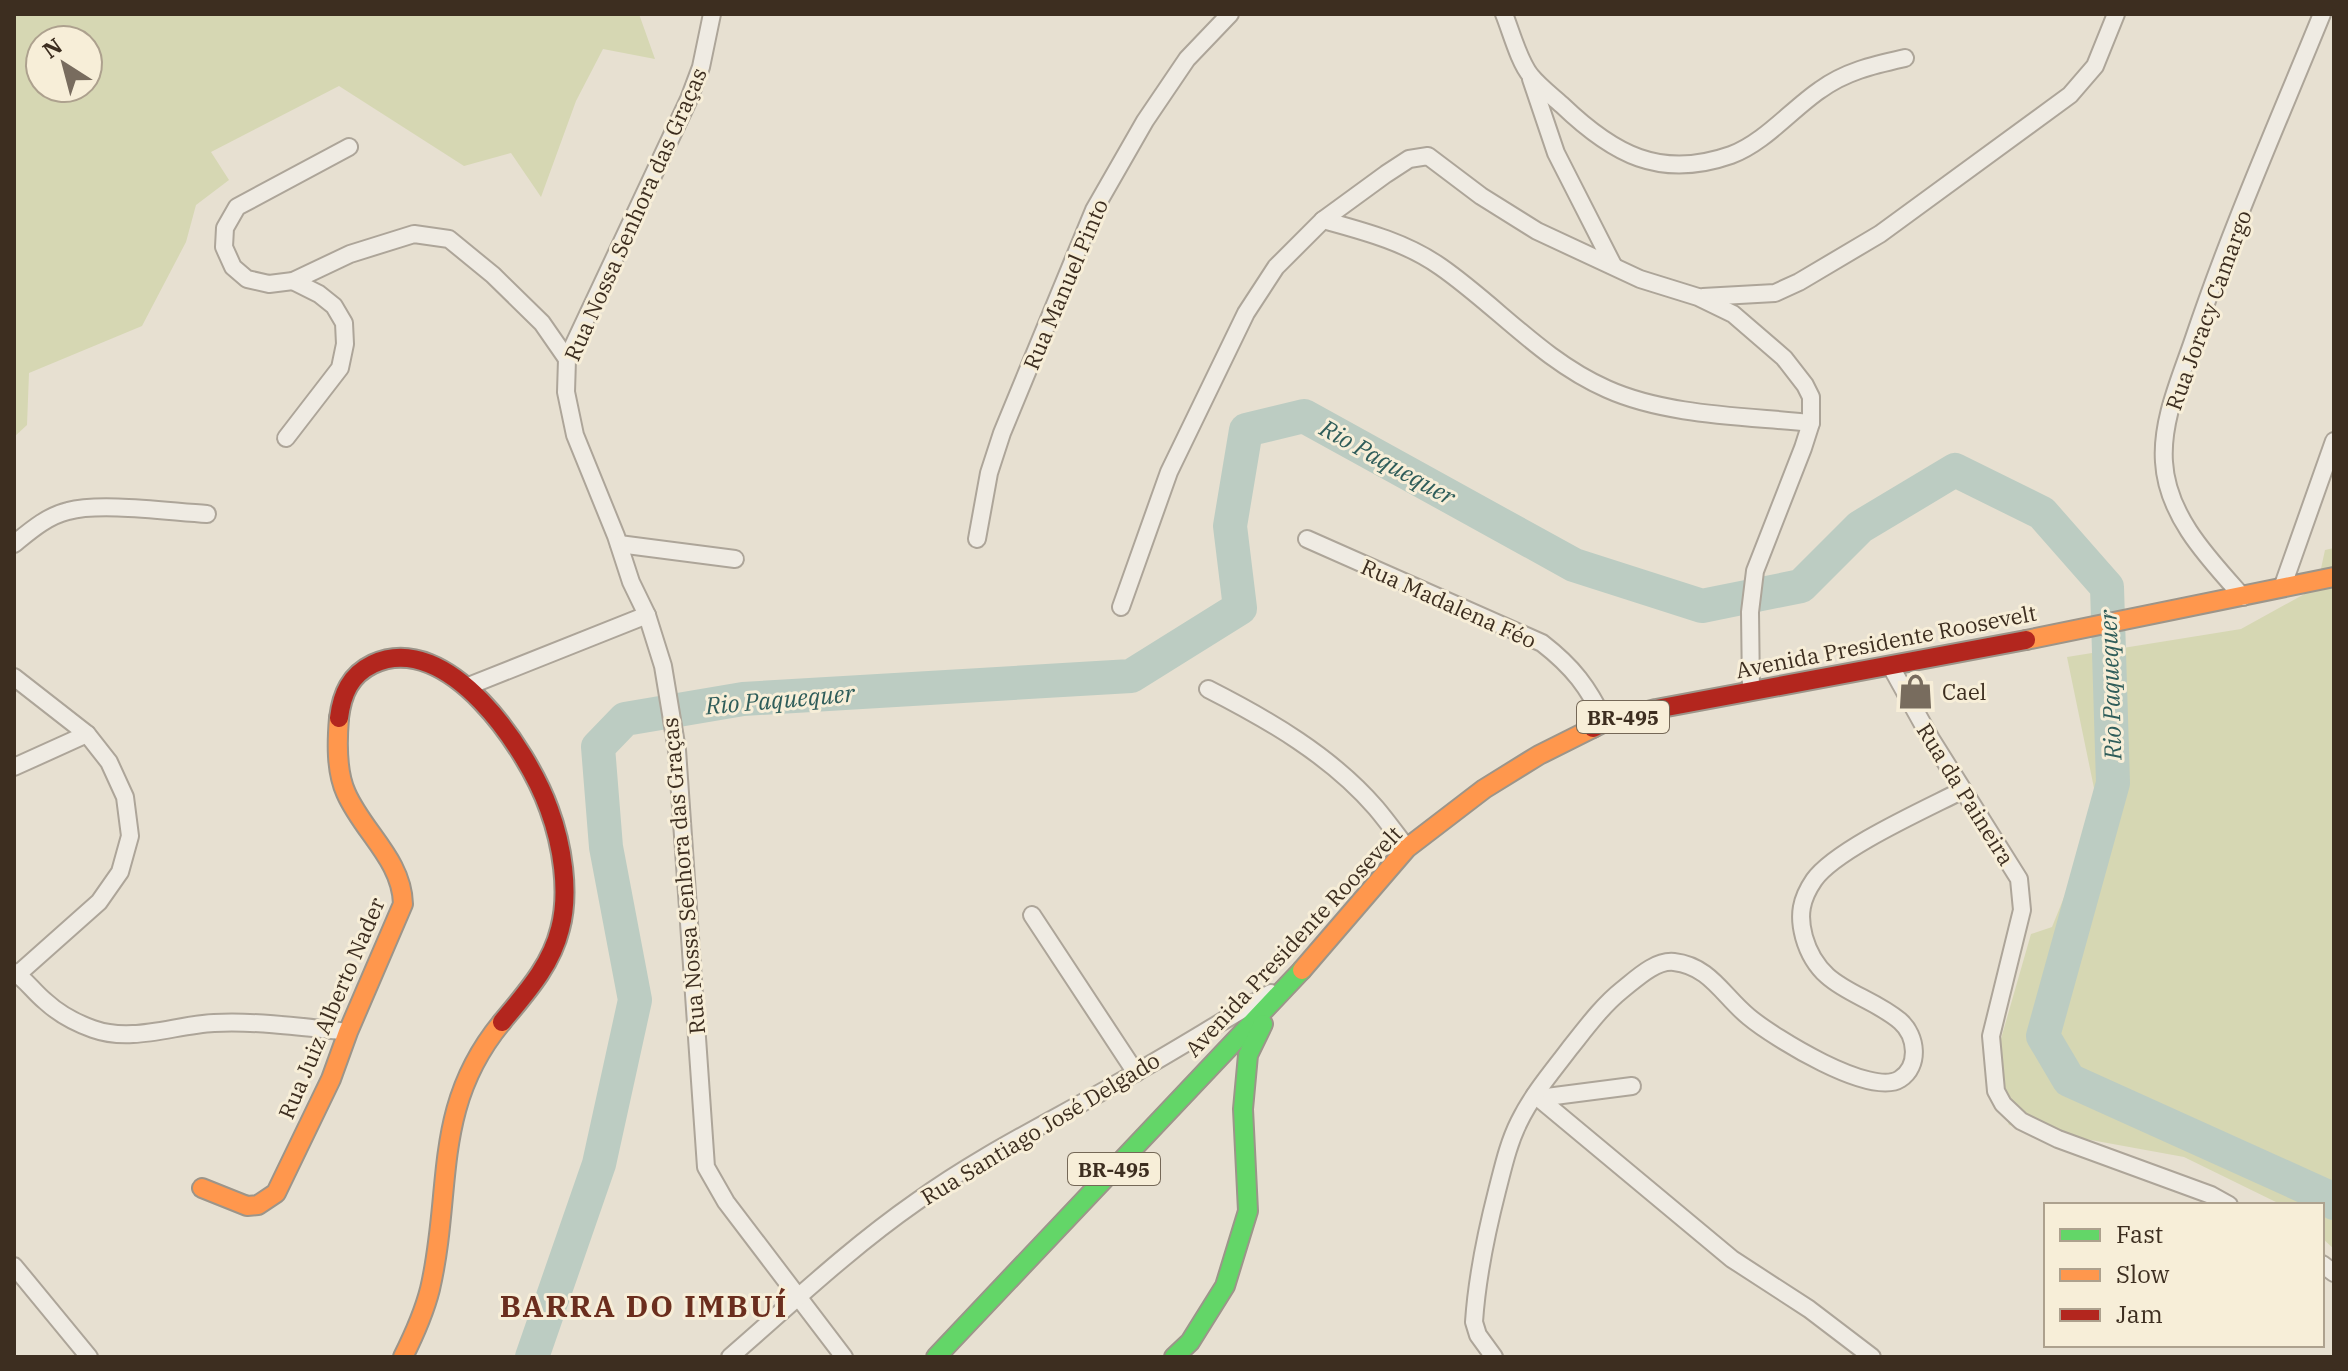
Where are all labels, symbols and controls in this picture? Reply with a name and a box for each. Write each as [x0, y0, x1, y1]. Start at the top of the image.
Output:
north arrow [24, 24, 104, 104]
text: N [36, 31, 68, 64]
street label: Rua Nossa Senhora das Graças [557, 63, 713, 365]
street label: Rua Manuel Pinto [1016, 194, 1114, 374]
street label: Rua Joracy Camargo [2158, 206, 2258, 414]
water label: Rio Paquequer [1314, 411, 1463, 513]
street label: Rua Madalena Féo [1357, 551, 1541, 655]
street label: Avenida Presidente Roosevelt [1733, 598, 2039, 684]
water label: Rio Paquequer [2091, 608, 2129, 761]
shop icon: Cael [1897, 672, 1935, 710]
water label: Rio Paquequer [703, 676, 858, 722]
place label: Cael [1942, 677, 1986, 706]
road number: BR-495 [1577, 701, 1669, 733]
street label: Rua Nossa Senhora das Graças [655, 716, 711, 1036]
street label: Rua da Paineira [1911, 717, 2021, 871]
street label: Avenida Presidente Roosevelt [1178, 819, 1408, 1063]
street label: Rua Juiz Alberto Nader [271, 893, 391, 1123]
street label: Rua Santiago José Delgado [915, 1045, 1165, 1211]
road number: BR-495 [1068, 1153, 1160, 1185]
legend [2044, 1203, 2324, 1347]
text: Fast [2116, 1218, 2163, 1250]
text: Slow [2116, 1258, 2170, 1290]
district label: BARRA DO IMBUÍ [500, 1286, 788, 1325]
text: Jam [2116, 1298, 2163, 1330]

